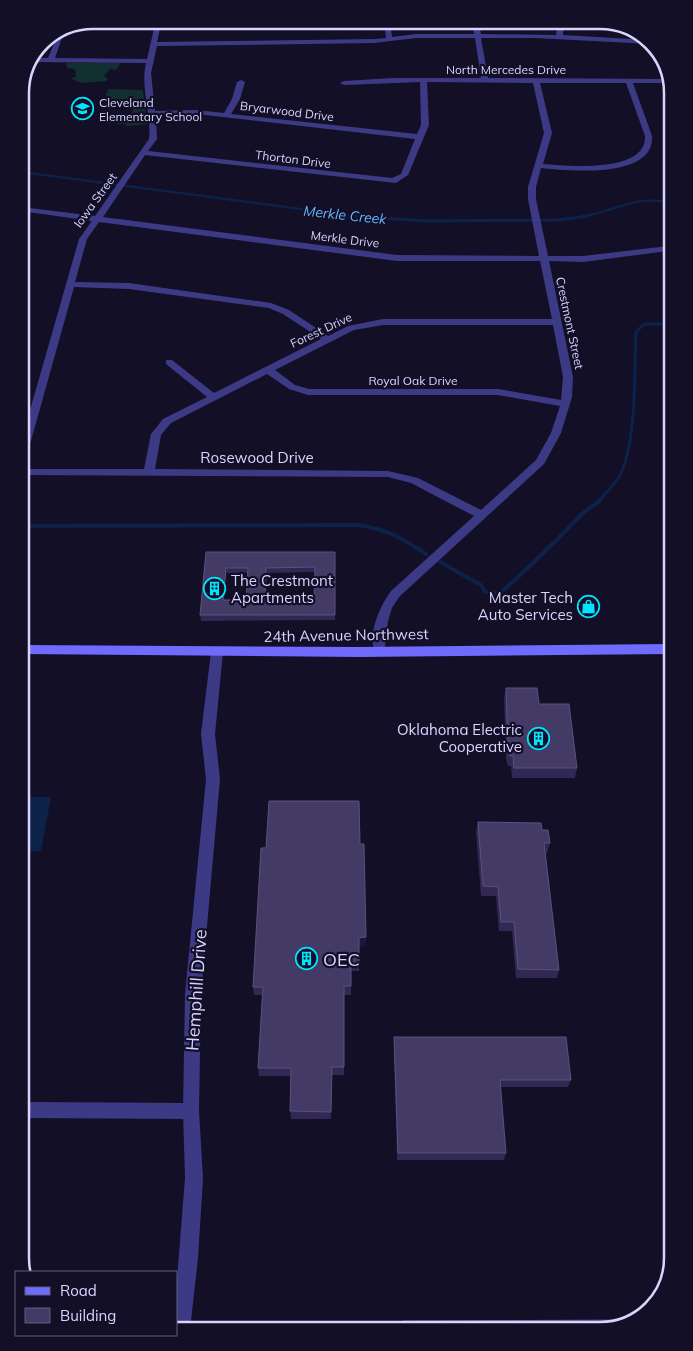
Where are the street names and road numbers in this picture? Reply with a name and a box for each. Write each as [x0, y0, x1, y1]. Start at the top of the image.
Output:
street label: North Mercedes Drive [446, 62, 566, 77]
street label: Bryarwood Drive [239, 98, 335, 124]
street label: Thorton Drive [254, 147, 332, 171]
street label: Iowa Street [70, 170, 120, 230]
street label: Merkle Drive [310, 227, 380, 251]
street label: Crestmont Street [553, 275, 587, 371]
street label: Forest Drive [288, 309, 354, 351]
street label: Royal Oak Drive [368, 373, 458, 388]
street label: Rosewood Drive [200, 448, 314, 467]
street label: 24th Avenue Northwest [263, 624, 429, 646]
street label: Hemphill Drive [180, 928, 212, 1052]

